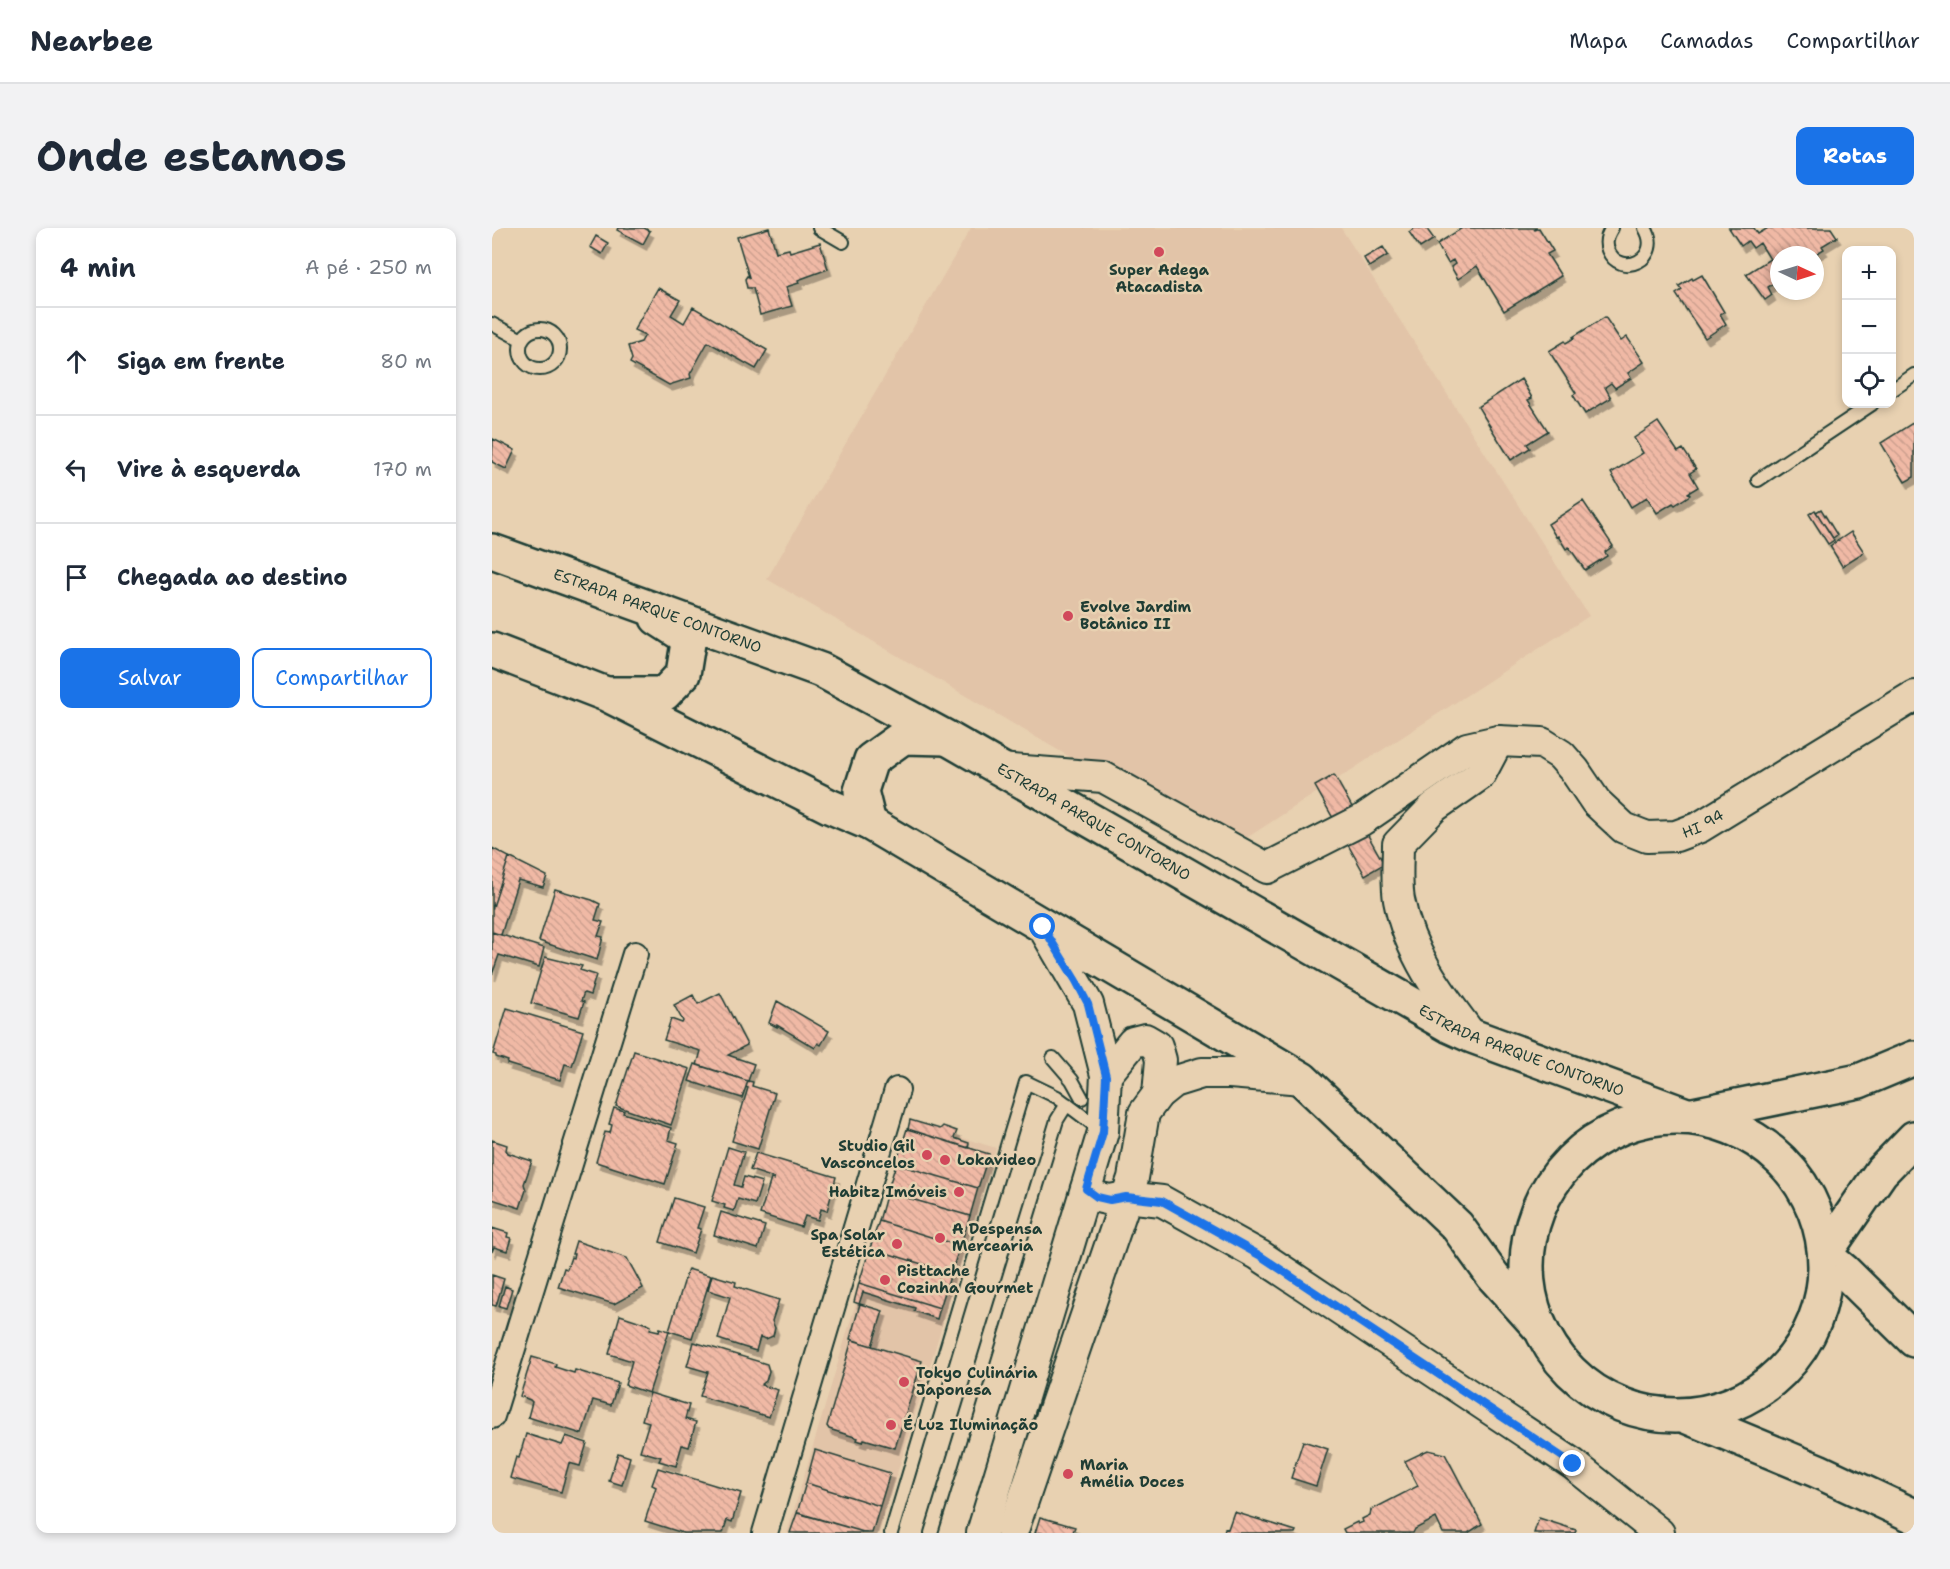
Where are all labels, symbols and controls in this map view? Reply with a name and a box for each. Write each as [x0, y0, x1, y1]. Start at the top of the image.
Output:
text: Nearbee [30, 22, 153, 60]
text: Mapa [1569, 27, 1627, 55]
text: Camadas [1660, 27, 1754, 55]
text: Compartilhar [1787, 27, 1920, 55]
button: Rotas [1796, 127, 1914, 185]
text: Onde estamos [36, 128, 347, 184]
marker: Super Adega Atacadista [1152, 245, 1166, 259]
north arrow [1770, 246, 1824, 300]
map controls [1842, 246, 1896, 408]
button: + [1842, 246, 1896, 300]
text: 4 min [60, 250, 136, 285]
text: A pé · 250 m [305, 254, 432, 280]
place label: Super Adega Atacadista [1109, 260, 1210, 297]
button: − [1842, 300, 1896, 354]
icon: ahead [60, 345, 93, 378]
text: Siga em frente [117, 347, 285, 376]
text: 80 m [380, 348, 432, 374]
button: locate [1842, 354, 1896, 408]
icon: left [60, 453, 93, 486]
text: Vire à esquerda [117, 455, 300, 484]
text: 170 m [373, 456, 432, 482]
icon: arrive [60, 561, 93, 594]
text: Chegada ao destino [117, 563, 348, 592]
street label: ESTRADA PARQUE CONTORNO [551, 564, 764, 658]
place label: Evolve Jardim Botânico II [1080, 597, 1192, 634]
marker: Evolve Jardim Botânico II [1061, 609, 1075, 623]
button: Salvar [60, 648, 240, 708]
button: Compartilhar [252, 648, 432, 708]
street label: ESTRADA PARQUE CONTORNO [993, 759, 1194, 885]
street label: HI 94 [1679, 805, 1727, 843]
route start [1029, 913, 1055, 939]
street label: ESTRADA PARQUE CONTORNO [1415, 1000, 1627, 1101]
place label: Studio Gil Vasconcelos [821, 1136, 915, 1173]
marker: Studio Gil Vasconcelos [920, 1148, 934, 1162]
place label: Lokavideo [957, 1150, 1036, 1170]
marker: Lokavideo [938, 1153, 952, 1167]
place label: Habitz Imóveis [829, 1182, 947, 1202]
marker: Habitz Imóveis [952, 1185, 966, 1199]
place label: A Despensa Mercearia [952, 1219, 1043, 1256]
place label: Spa Solar Estética [810, 1225, 886, 1262]
marker: A Despensa Mercearia [933, 1231, 947, 1245]
marker: Spa Solar Estética [890, 1237, 904, 1251]
place label: Pisttache Cozinha Gourmet [897, 1261, 1033, 1298]
marker: Pisttache Cozinha Gourmet [878, 1273, 892, 1287]
place label: Tokyo Culinária Japonesa [916, 1363, 1038, 1400]
marker: Tokyo Culinária Japonesa [897, 1375, 911, 1389]
place label: É Luz Iluminação [903, 1414, 1038, 1435]
marker: É Luz Iluminação [884, 1418, 898, 1432]
route end [1559, 1450, 1585, 1476]
place label: Maria Amélia Doces [1080, 1455, 1184, 1492]
marker: Maria Amélia Doces [1061, 1467, 1075, 1481]

